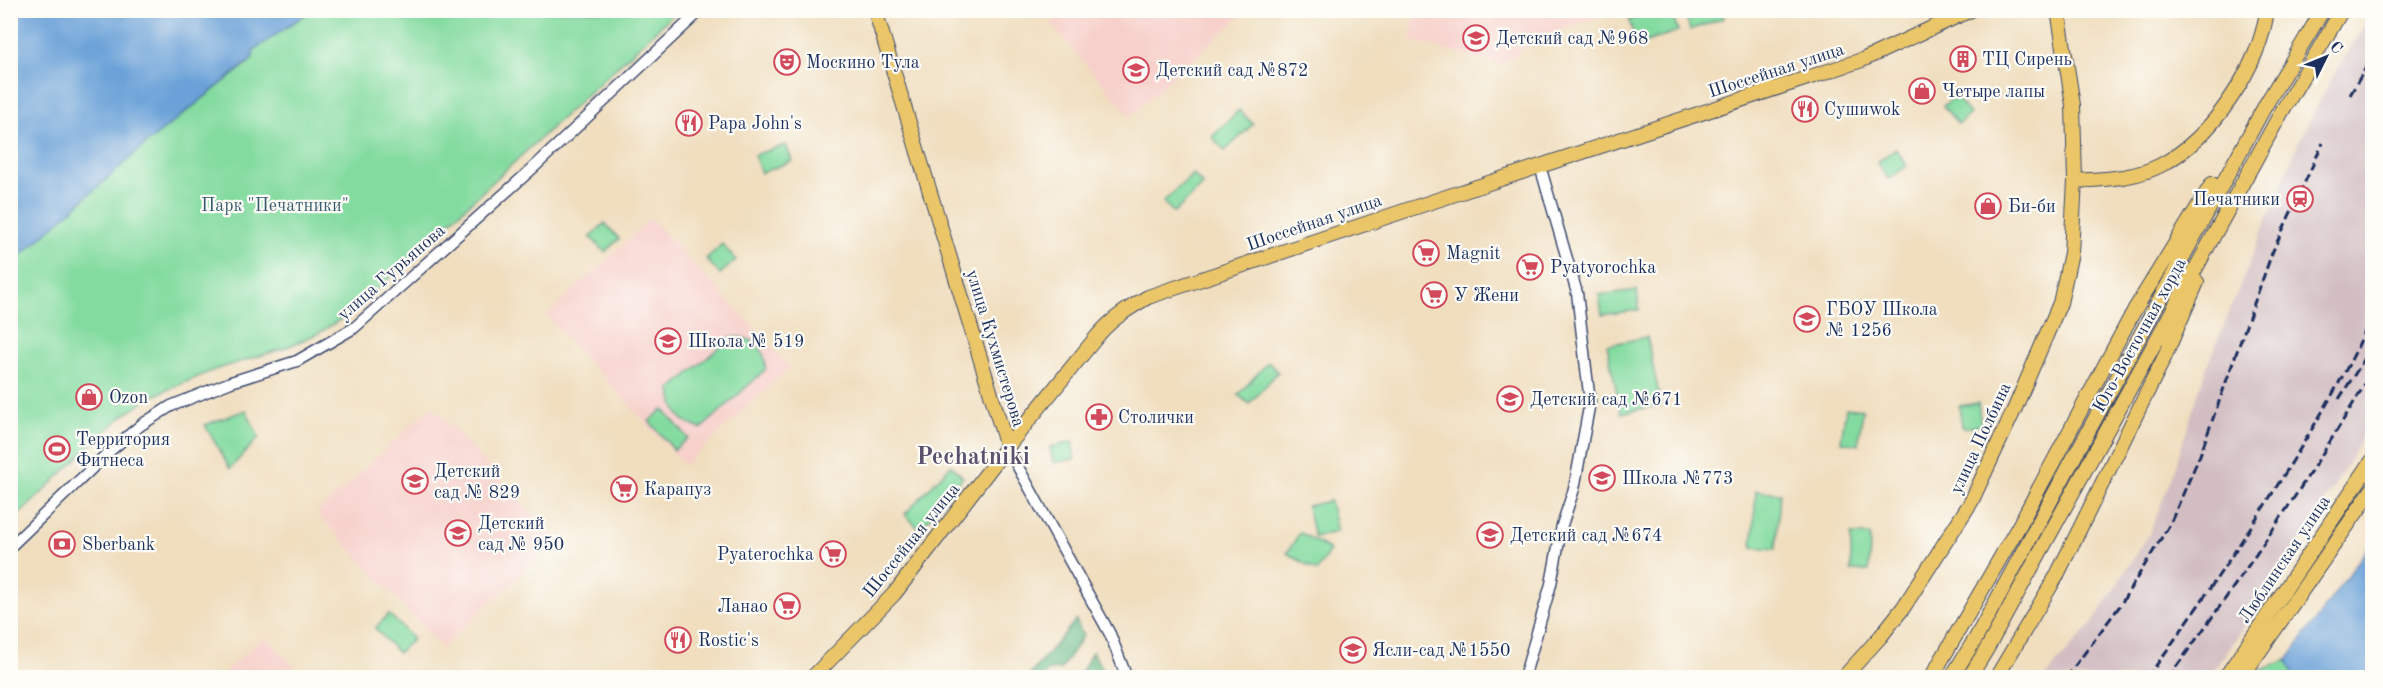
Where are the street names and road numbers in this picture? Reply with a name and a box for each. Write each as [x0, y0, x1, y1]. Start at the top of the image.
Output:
street label: Шоссейная улица [1706, 40, 1847, 101]
street label: Шоссейная улица [1244, 191, 1384, 255]
street label: улица Гурьянова [335, 221, 449, 324]
street label: Юго-Восточная хорда [2090, 255, 2190, 416]
street label: улица Кухмистерова [963, 267, 1028, 429]
street label: улица Полбина [1947, 380, 2015, 497]
street label: Шоссейная улица [860, 480, 963, 601]
street label: Люблинская улица [2236, 492, 2334, 627]

